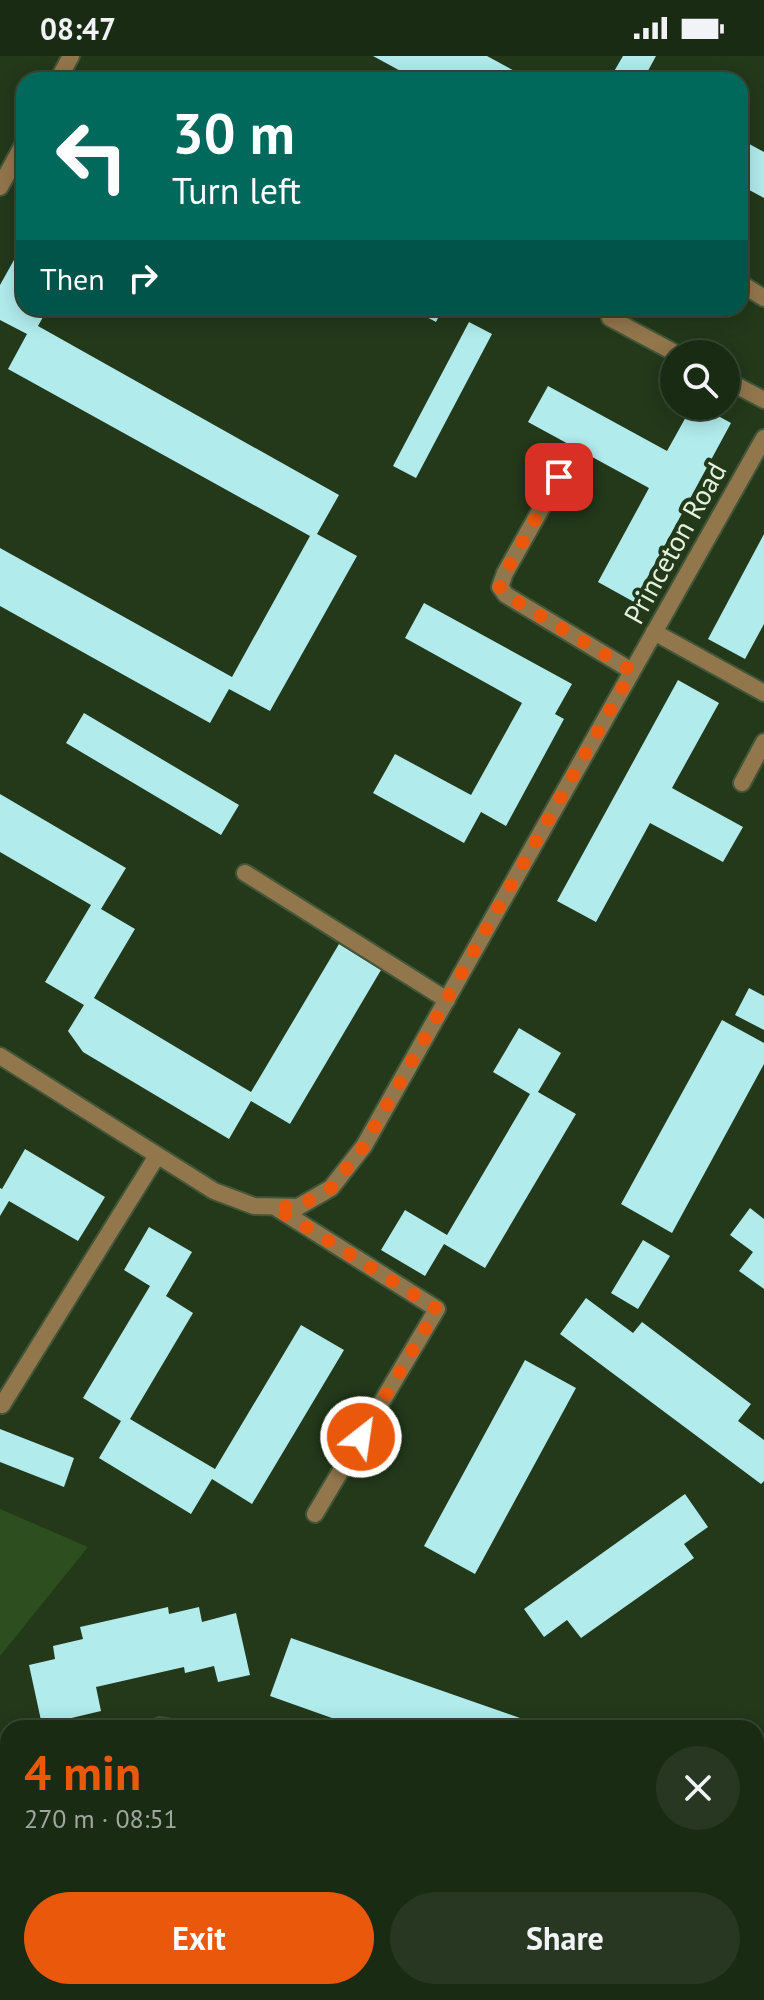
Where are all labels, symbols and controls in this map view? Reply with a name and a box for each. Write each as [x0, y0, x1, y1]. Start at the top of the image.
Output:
text: 08:47 [40, 9, 116, 48]
text: 30 m [172, 97, 295, 169]
icon: left [40, 104, 144, 208]
text: Turn left [172, 167, 301, 214]
icon: right [121, 256, 165, 300]
text: Then [40, 259, 105, 298]
map controls [660, 340, 740, 420]
button: search [660, 340, 740, 420]
pin [525, 443, 593, 511]
icon: arrive [537, 455, 581, 499]
street label: Princeton Road [615, 455, 734, 630]
position arrow [319, 1395, 403, 1479]
text: 4 min [24, 1741, 141, 1803]
button: close [656, 1746, 740, 1830]
text: 270 m · 08:51 [24, 1802, 178, 1835]
button: Exit [24, 1892, 374, 1984]
button: Share [390, 1892, 740, 1984]

